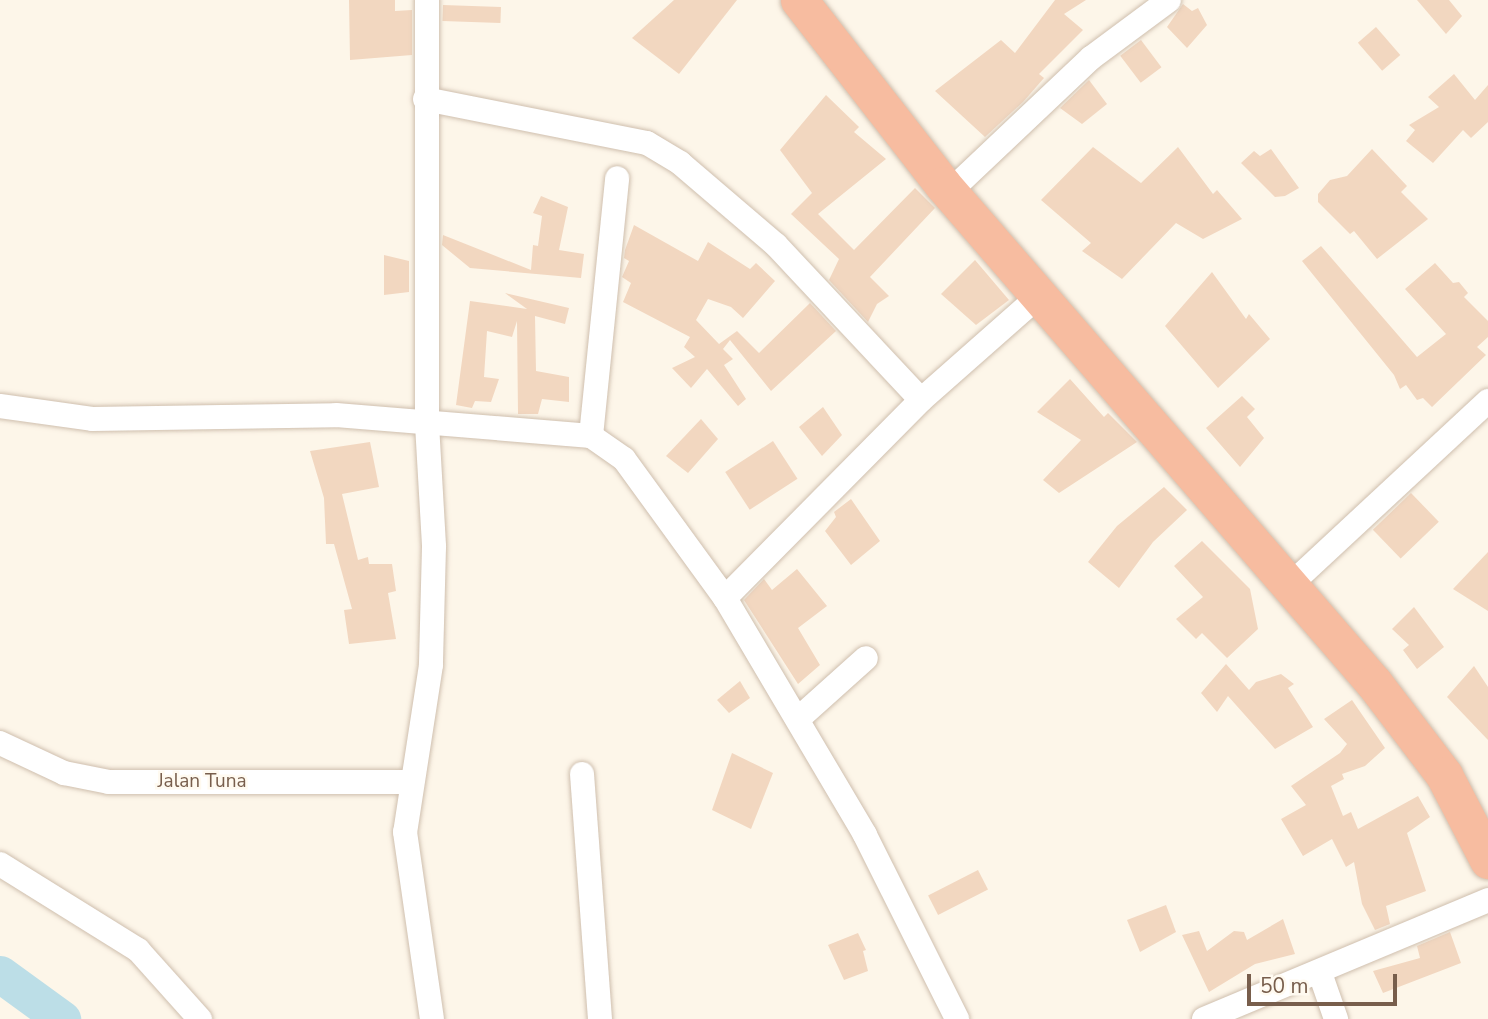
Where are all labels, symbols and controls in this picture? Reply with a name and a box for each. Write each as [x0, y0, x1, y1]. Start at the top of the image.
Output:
street label: Jalan Tuna [157, 771, 247, 793]
scale bar [1250, 960, 1400, 1004]
text: 50 m [1260, 972, 1309, 1000]

